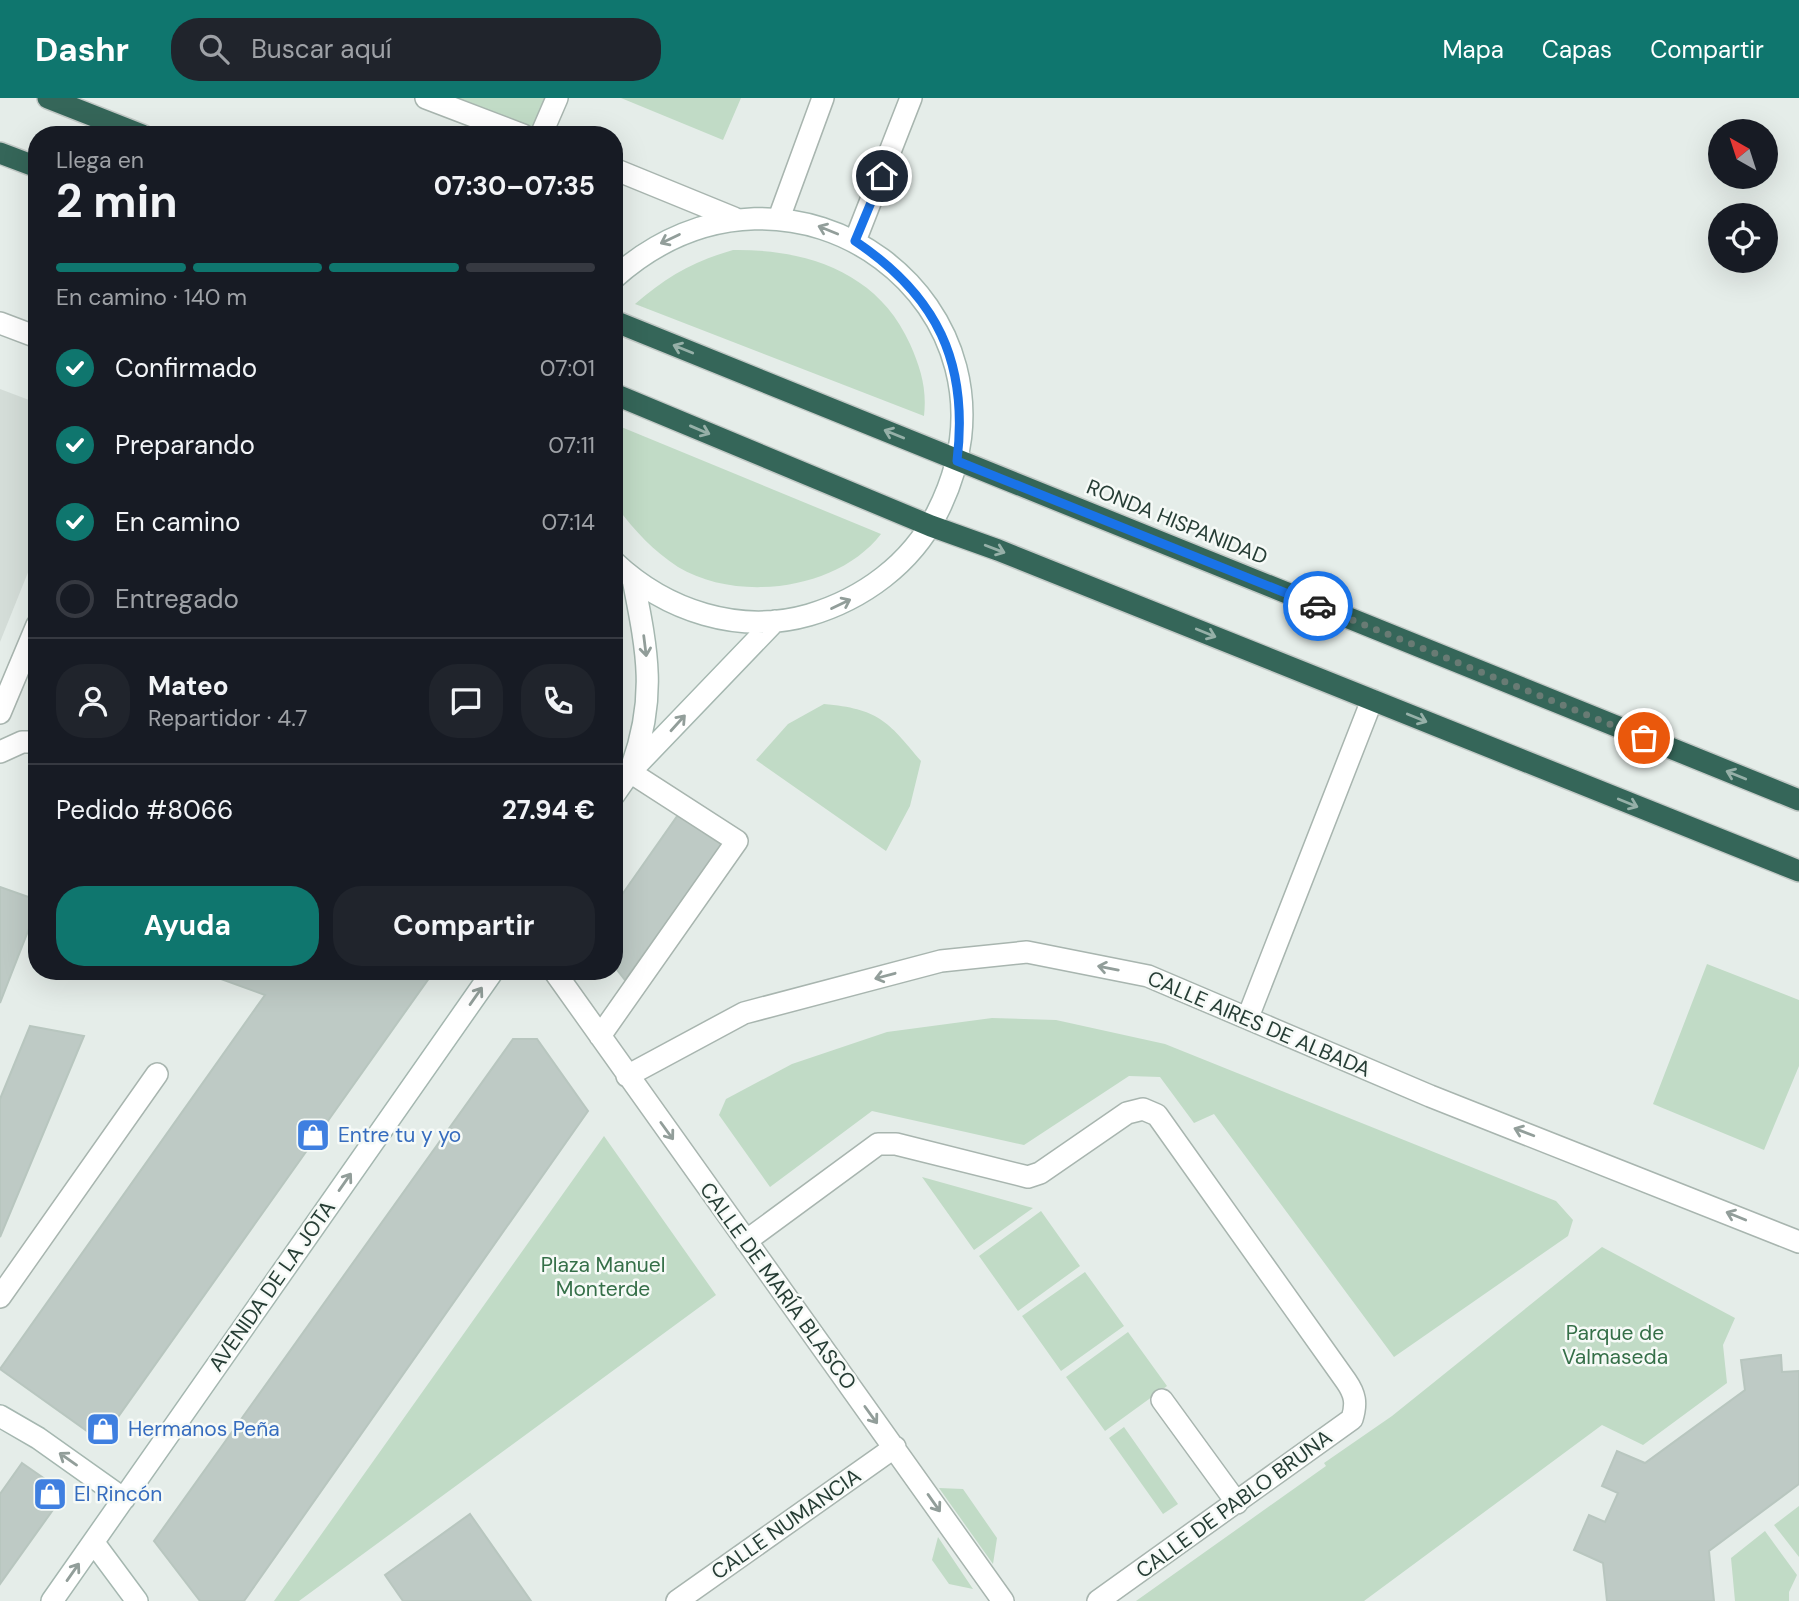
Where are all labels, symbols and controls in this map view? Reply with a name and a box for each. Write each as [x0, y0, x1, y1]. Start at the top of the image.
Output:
search box [171, 18, 661, 81]
text: Dashr [35, 28, 129, 71]
icon: search [195, 30, 233, 68]
text: Buscar aquí [251, 32, 391, 66]
text: Mapa [1442, 34, 1504, 65]
text: Capas [1542, 34, 1612, 65]
text: Compartir [1650, 34, 1764, 65]
north arrow [1708, 119, 1778, 189]
map controls [1708, 119, 1778, 273]
text: Llega en [56, 145, 144, 175]
pin [852, 146, 912, 206]
icon: home [863, 157, 901, 195]
text: 07:30–07:35 [434, 169, 595, 203]
text: 2 min [56, 171, 178, 231]
button: locate [1708, 203, 1778, 273]
one-way arrow [818, 222, 840, 235]
one-way arrow [660, 232, 681, 246]
text: En camino · 140 m [56, 282, 247, 312]
one-way arrow [673, 342, 695, 355]
icon: check [56, 349, 94, 387]
text: Confirmado [115, 351, 257, 385]
text: 07:01 [540, 353, 595, 383]
one-way arrow [689, 424, 710, 437]
icon: check [56, 426, 94, 464]
one-way arrow [884, 427, 905, 440]
text: Preparando [115, 428, 255, 462]
text: 07:11 [548, 430, 595, 460]
street label: RONDA HISPANIDAD [1082, 473, 1272, 571]
icon: check [56, 503, 94, 541]
text: En camino [115, 505, 240, 539]
text: 07:14 [542, 507, 595, 537]
one-way arrow [984, 543, 1005, 556]
courier [1283, 571, 1353, 641]
text: Entregado [115, 582, 239, 616]
icon: car [1299, 587, 1337, 625]
one-way arrow [830, 596, 851, 610]
one-way arrow [1195, 628, 1217, 641]
one-way arrow [638, 635, 651, 657]
button: person [56, 664, 130, 738]
button: chat [429, 664, 503, 738]
button: phone [521, 664, 595, 738]
text: Mateo [148, 669, 229, 703]
text: Repartidor · 4.7 [148, 703, 307, 733]
pin [1614, 708, 1674, 768]
one-way arrow [1406, 713, 1428, 726]
one-way arrow [670, 714, 686, 732]
icon: bag [1625, 719, 1663, 757]
one-way arrow [1725, 767, 1747, 780]
text: Pedido #8066 [56, 793, 233, 827]
text: 27.94 € [502, 793, 595, 827]
one-way arrow [1617, 797, 1639, 810]
button: Ayuda [56, 886, 319, 966]
button: Compartir [333, 886, 595, 966]
one-way arrow [1097, 961, 1120, 974]
street label: CALLE AIRES DE ALBADA [1143, 964, 1375, 1084]
one-way arrow [874, 970, 897, 983]
one-way arrow [469, 987, 483, 1006]
shop icon: Entre tu y yo [294, 1116, 332, 1154]
place label: Entre tu y yo [338, 1121, 461, 1149]
one-way arrow [659, 1121, 674, 1140]
one-way arrow [1514, 1125, 1536, 1138]
one-way arrow [338, 1173, 353, 1192]
street label: CALLE DE MARÍA BLASCO [693, 1177, 863, 1395]
street label: AVENIDA DE LA JOTA [202, 1195, 342, 1377]
one-way arrow [1725, 1209, 1747, 1222]
park label: Plaza Manuel Monterde [541, 1251, 665, 1303]
park label: Parque de Valmaseda [1562, 1319, 1668, 1371]
one-way arrow [864, 1405, 879, 1424]
shop icon: Hermanos Peña [84, 1410, 122, 1448]
place label: Hermanos Peña [128, 1415, 280, 1443]
street label: CALLE DE PABLO BRUNA [1130, 1423, 1338, 1585]
one-way arrow [59, 1452, 78, 1466]
street label: CALLE NUMANCIA [706, 1462, 866, 1586]
shop icon: El Rincón [31, 1475, 69, 1513]
place label: El Rincón [74, 1480, 162, 1508]
one-way arrow [927, 1493, 941, 1512]
one-way arrow [66, 1563, 80, 1582]

